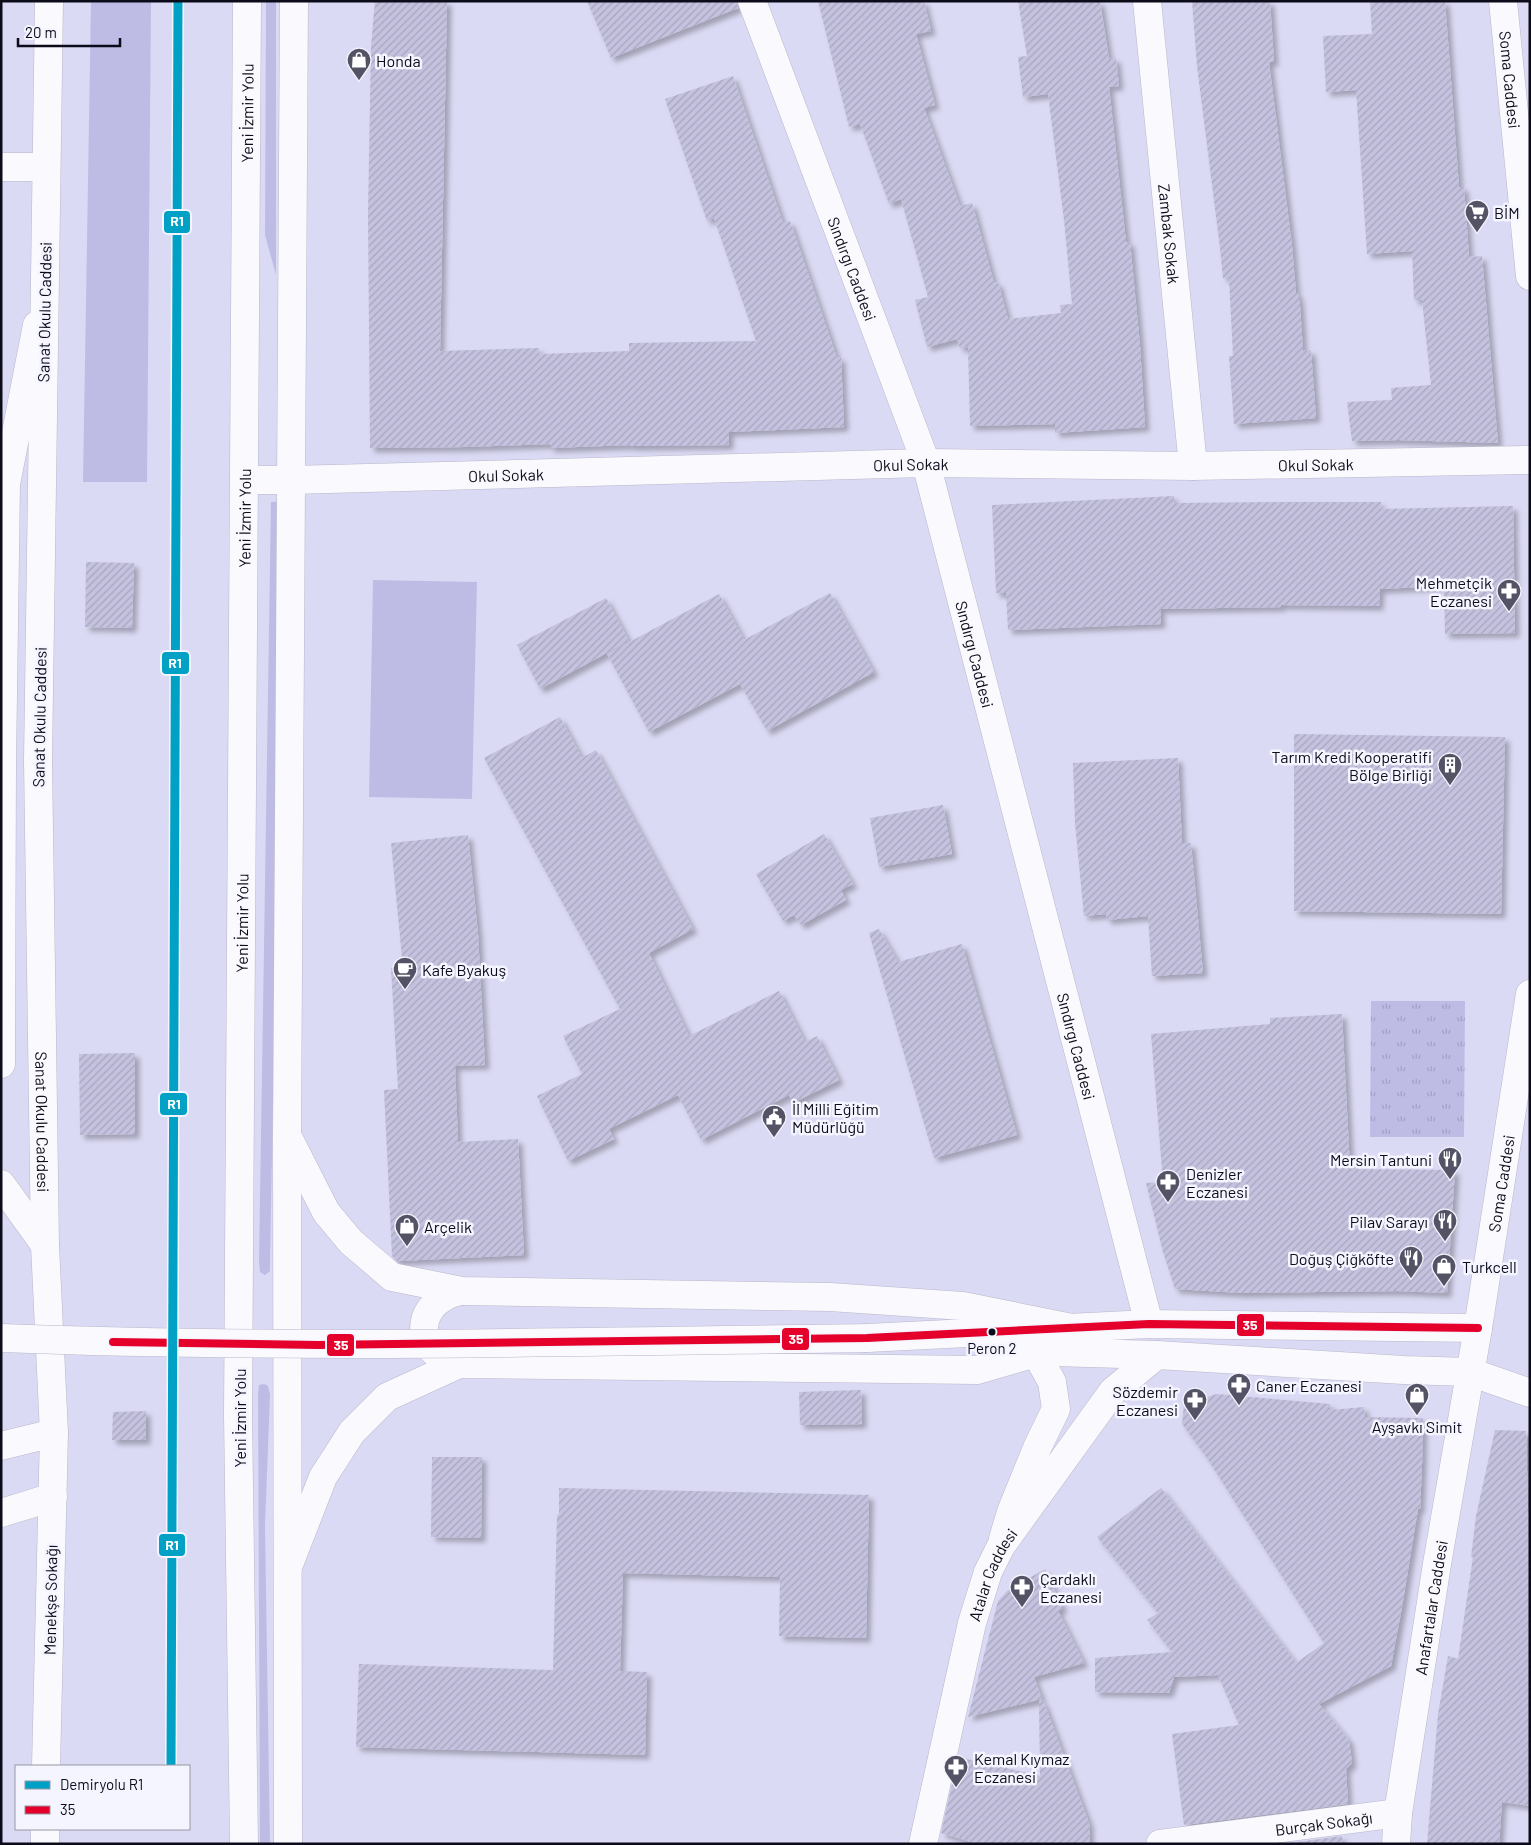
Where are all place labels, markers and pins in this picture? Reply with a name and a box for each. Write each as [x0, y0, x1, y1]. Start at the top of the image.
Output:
shop icon: Honda [346, 47, 372, 81]
place label: Honda [376, 51, 421, 70]
supermarket icon: BİM [1464, 199, 1490, 233]
place label: BİM [1494, 203, 1520, 222]
place label: Mehmetçik Eczanesi [1416, 573, 1492, 610]
pharmacy icon: Mehmetçik Eczanesi [1496, 578, 1522, 612]
place label: Tarım Kredi Kooperatifi Bölge Birliği [1271, 747, 1432, 784]
building icon: Tarım Kredi Kooperatifi Bölge Birliği [1437, 752, 1463, 786]
cafe icon: Kafe Byakuş [392, 956, 418, 990]
place label: Kafe Byakuş [422, 960, 506, 979]
place label: İl Milli Eğitim Müdürlüğü [792, 1099, 879, 1136]
public building icon: İl Milli Eğitim Müdürlüğü [761, 1104, 787, 1138]
restaurant icon: Mersin Tantuni [1437, 1146, 1463, 1180]
place label: Mersin Tantuni [1330, 1150, 1432, 1169]
place label: Denizler Eczanesi [1186, 1164, 1248, 1201]
pharmacy icon: Denizler Eczanesi [1155, 1169, 1181, 1203]
restaurant icon: Pilav Sarayı [1432, 1208, 1458, 1242]
place label: Pilav Sarayı [1350, 1212, 1428, 1231]
shop icon: Arçelik [394, 1213, 420, 1247]
place label: Arçelik [424, 1217, 472, 1236]
restaurant icon: Doğuş Çiğköfte [1398, 1245, 1424, 1279]
place label: Doğuş Çiğköfte [1289, 1249, 1394, 1268]
shop icon: Turkcell [1431, 1253, 1457, 1287]
place label: Turkcell [1462, 1257, 1517, 1276]
marker: Peron 2 [987, 1327, 997, 1337]
place label: Peron 2 [967, 1339, 1017, 1357]
pharmacy icon: Caner Eczanesi [1226, 1372, 1252, 1406]
place label: Caner Eczanesi [1256, 1376, 1362, 1395]
place label: Sözdemir Eczanesi [1113, 1382, 1178, 1419]
shop icon: Ayşavkı Simit [1404, 1382, 1430, 1416]
pharmacy icon: Sözdemir Eczanesi [1182, 1387, 1208, 1421]
place label: Ayşavkı Simit [1372, 1417, 1462, 1436]
place label: Çardaklı Eczanesi [1040, 1569, 1102, 1606]
pharmacy icon: Çardaklı Eczanesi [1009, 1574, 1035, 1608]
place label: Kemal Kıymaz Eczanesi [974, 1749, 1069, 1786]
pharmacy icon: Kemal Kıymaz Eczanesi [943, 1754, 969, 1788]

